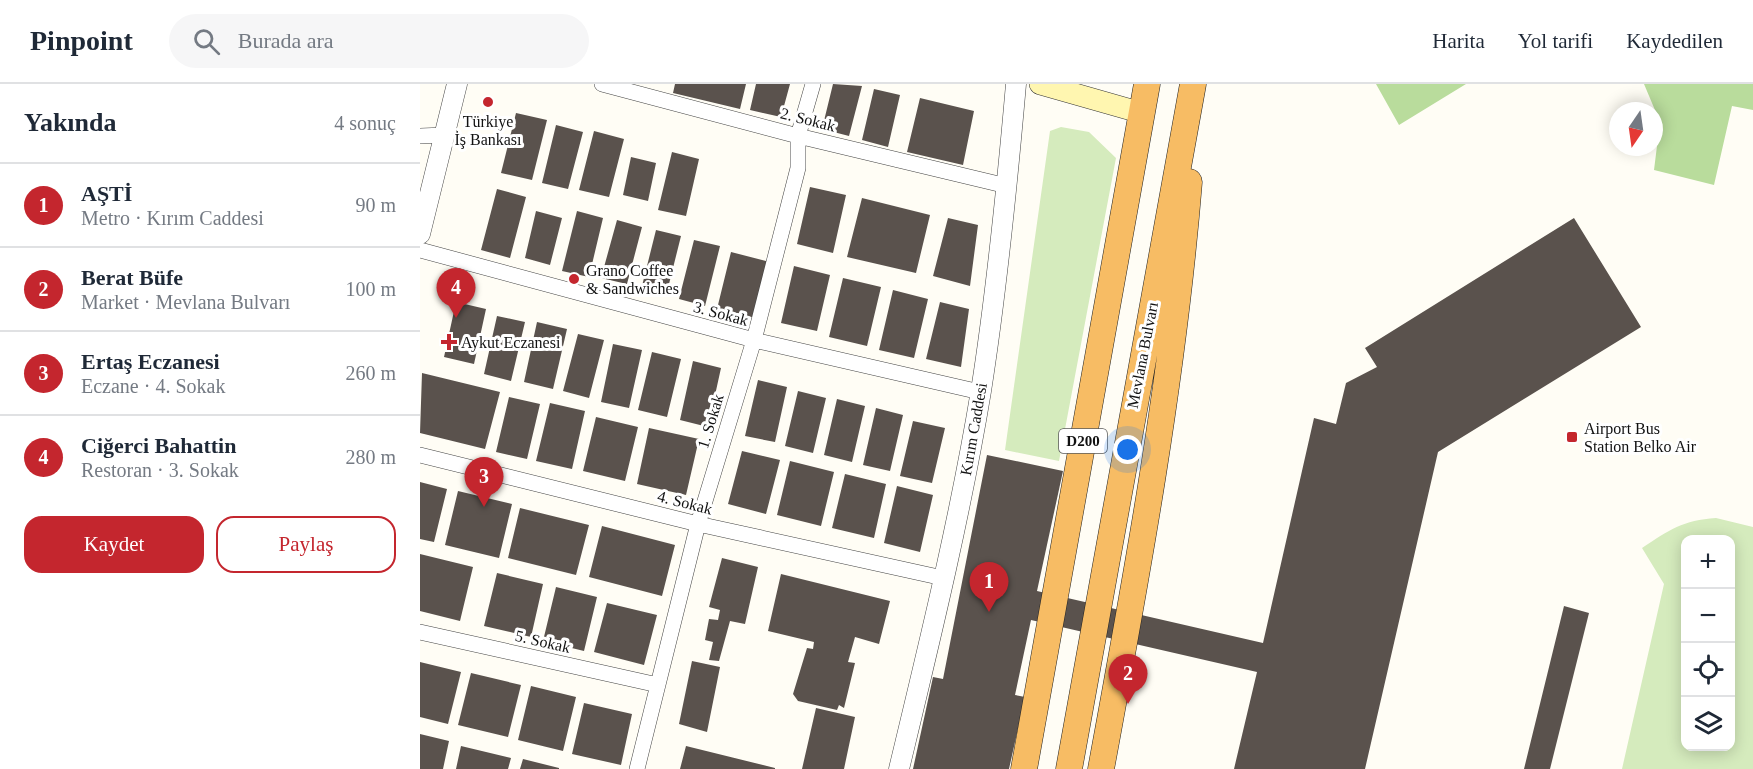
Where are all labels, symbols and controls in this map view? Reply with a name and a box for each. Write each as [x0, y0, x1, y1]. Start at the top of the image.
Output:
search box [169, 14, 589, 68]
text: Pinpoint [30, 25, 133, 56]
icon: search [190, 25, 223, 58]
text: Burada ara [238, 28, 334, 53]
text: Harita [1432, 29, 1485, 53]
text: Yol tarifi [1518, 29, 1593, 53]
text: Kaydedilen [1626, 29, 1723, 53]
marker: Türkiye İş Bankası [481, 95, 495, 109]
north arrow [1609, 102, 1663, 156]
street label: 2. Sokak [779, 104, 837, 135]
text: Yakında [24, 108, 117, 137]
text: 4 sonuç [334, 112, 396, 134]
place label: Türkiye İş Bankası [454, 113, 522, 149]
text: AŞTİ [81, 181, 132, 206]
text: 1 [39, 194, 49, 216]
text: 90 m [355, 194, 396, 216]
text: Metro · Kırım Caddesi [81, 207, 264, 229]
place label: Grano Coffee & Sandwiches [586, 262, 679, 297]
text: Berat Büfe [81, 265, 183, 290]
pin: 4 [436, 268, 476, 318]
marker: Grano Coffee & Sandwiches [567, 272, 581, 286]
text: 2 [39, 278, 49, 300]
text: 100 m [345, 278, 396, 300]
text: Market · Mevlana Bulvarı [81, 291, 290, 313]
street label: 3. Sokak [692, 298, 750, 329]
street label: Mevlana Bulvarı [1124, 300, 1161, 410]
place label: Aykut Eczanesi [461, 334, 561, 352]
marker: Aykut Eczanesi [442, 335, 456, 349]
text: Ertaş Eczanesi [81, 349, 220, 374]
text: 3 [39, 362, 49, 384]
text: 260 m [345, 362, 396, 384]
text: Eczane · 4. Sokak [81, 375, 225, 397]
street label: Kırım Caddesi [957, 381, 990, 477]
street label: 1. Sokak [694, 392, 727, 450]
place label: Airport Bus Station Belko Air [1584, 420, 1697, 455]
road number: D200 [1059, 429, 1107, 453]
marker: Airport Bus Station Belko Air [1565, 430, 1579, 444]
text: Ciğerci Bahattin [81, 433, 236, 458]
your location [1113, 435, 1142, 464]
text: 4 [39, 446, 49, 468]
text: 280 m [345, 446, 396, 468]
pin: 3 [464, 458, 504, 507]
text: Restoran · 3. Sokak [81, 459, 239, 481]
street label: 4. Sokak [656, 487, 714, 518]
button: Kaydet [24, 516, 204, 573]
button: Paylaş [216, 516, 396, 573]
map controls [1681, 535, 1735, 751]
button: + [1681, 535, 1735, 589]
pin: 1 [970, 562, 1008, 612]
button: − [1681, 589, 1735, 643]
street label: 5. Sokak [514, 627, 572, 656]
button: locate [1681, 643, 1735, 697]
pin: 2 [1108, 654, 1148, 704]
button: layers [1681, 697, 1735, 751]

